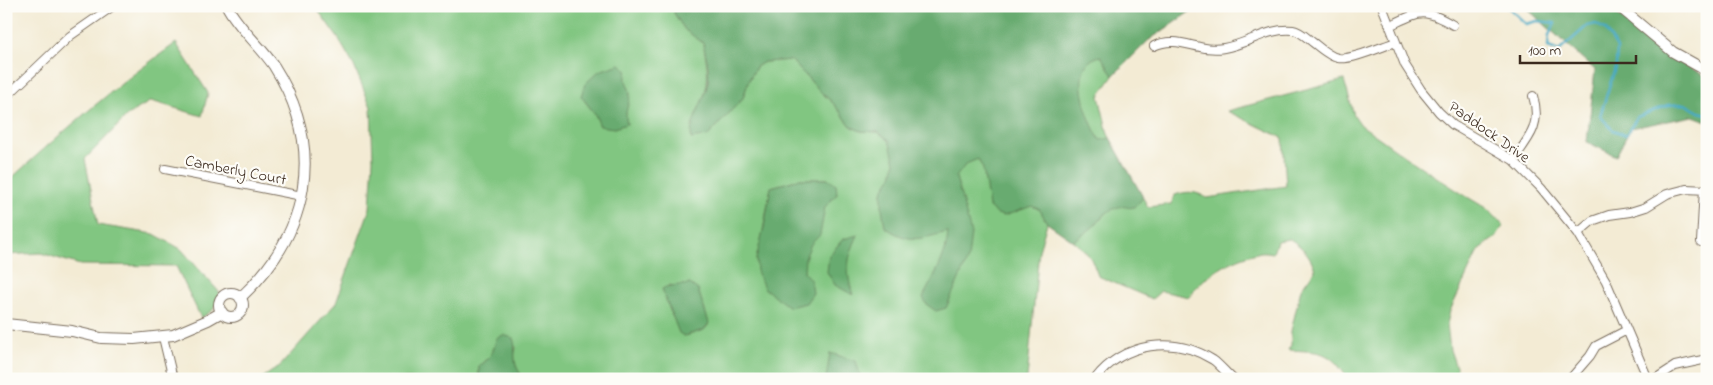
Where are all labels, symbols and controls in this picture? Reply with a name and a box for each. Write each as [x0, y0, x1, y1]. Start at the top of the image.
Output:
scale bar [1520, 32, 1637, 64]
text: 100 m [1528, 40, 1561, 62]
street label: Paddock Drive [1443, 96, 1535, 170]
street label: Camberly Court [183, 149, 289, 193]

